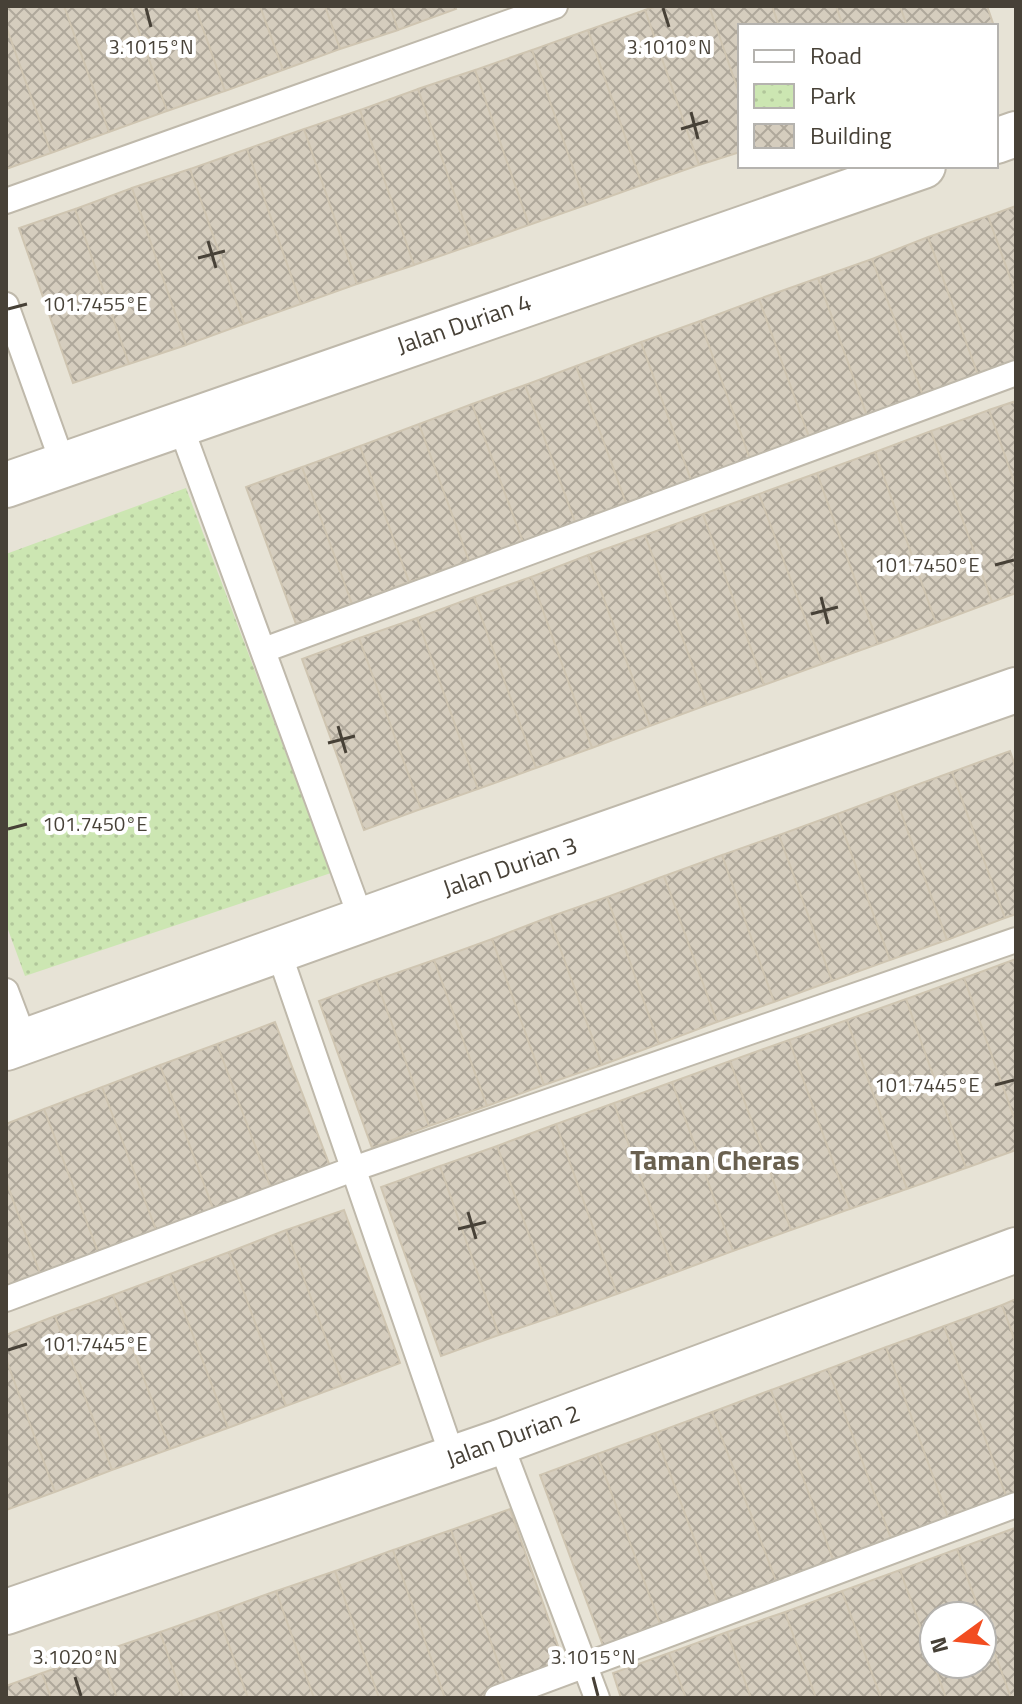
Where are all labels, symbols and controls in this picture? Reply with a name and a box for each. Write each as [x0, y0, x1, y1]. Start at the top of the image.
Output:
legend [738, 24, 998, 168]
text: 3.1015°N [108, 31, 194, 62]
text: 3.1010°N [626, 31, 712, 62]
text: Road [810, 37, 862, 73]
text: Park [810, 77, 856, 113]
text: Building [810, 117, 892, 153]
street label: Jalan Durian 4 [392, 283, 536, 363]
text: 101.7455°E [43, 288, 147, 319]
text: 101.7450°E [875, 549, 979, 580]
text: 101.7450°E [43, 808, 147, 839]
street label: Jalan Durian 3 [438, 826, 582, 906]
text: 101.7445°E [875, 1069, 979, 1100]
district label: Taman Cheras [630, 1138, 800, 1181]
text: 101.7445°E [43, 1328, 147, 1359]
street label: Jalan Durian 2 [441, 1394, 585, 1476]
north arrow [918, 1600, 998, 1680]
text: N [920, 1633, 957, 1657]
text: 3.1020°N [32, 1641, 118, 1672]
text: 3.1015°N [550, 1641, 636, 1672]

